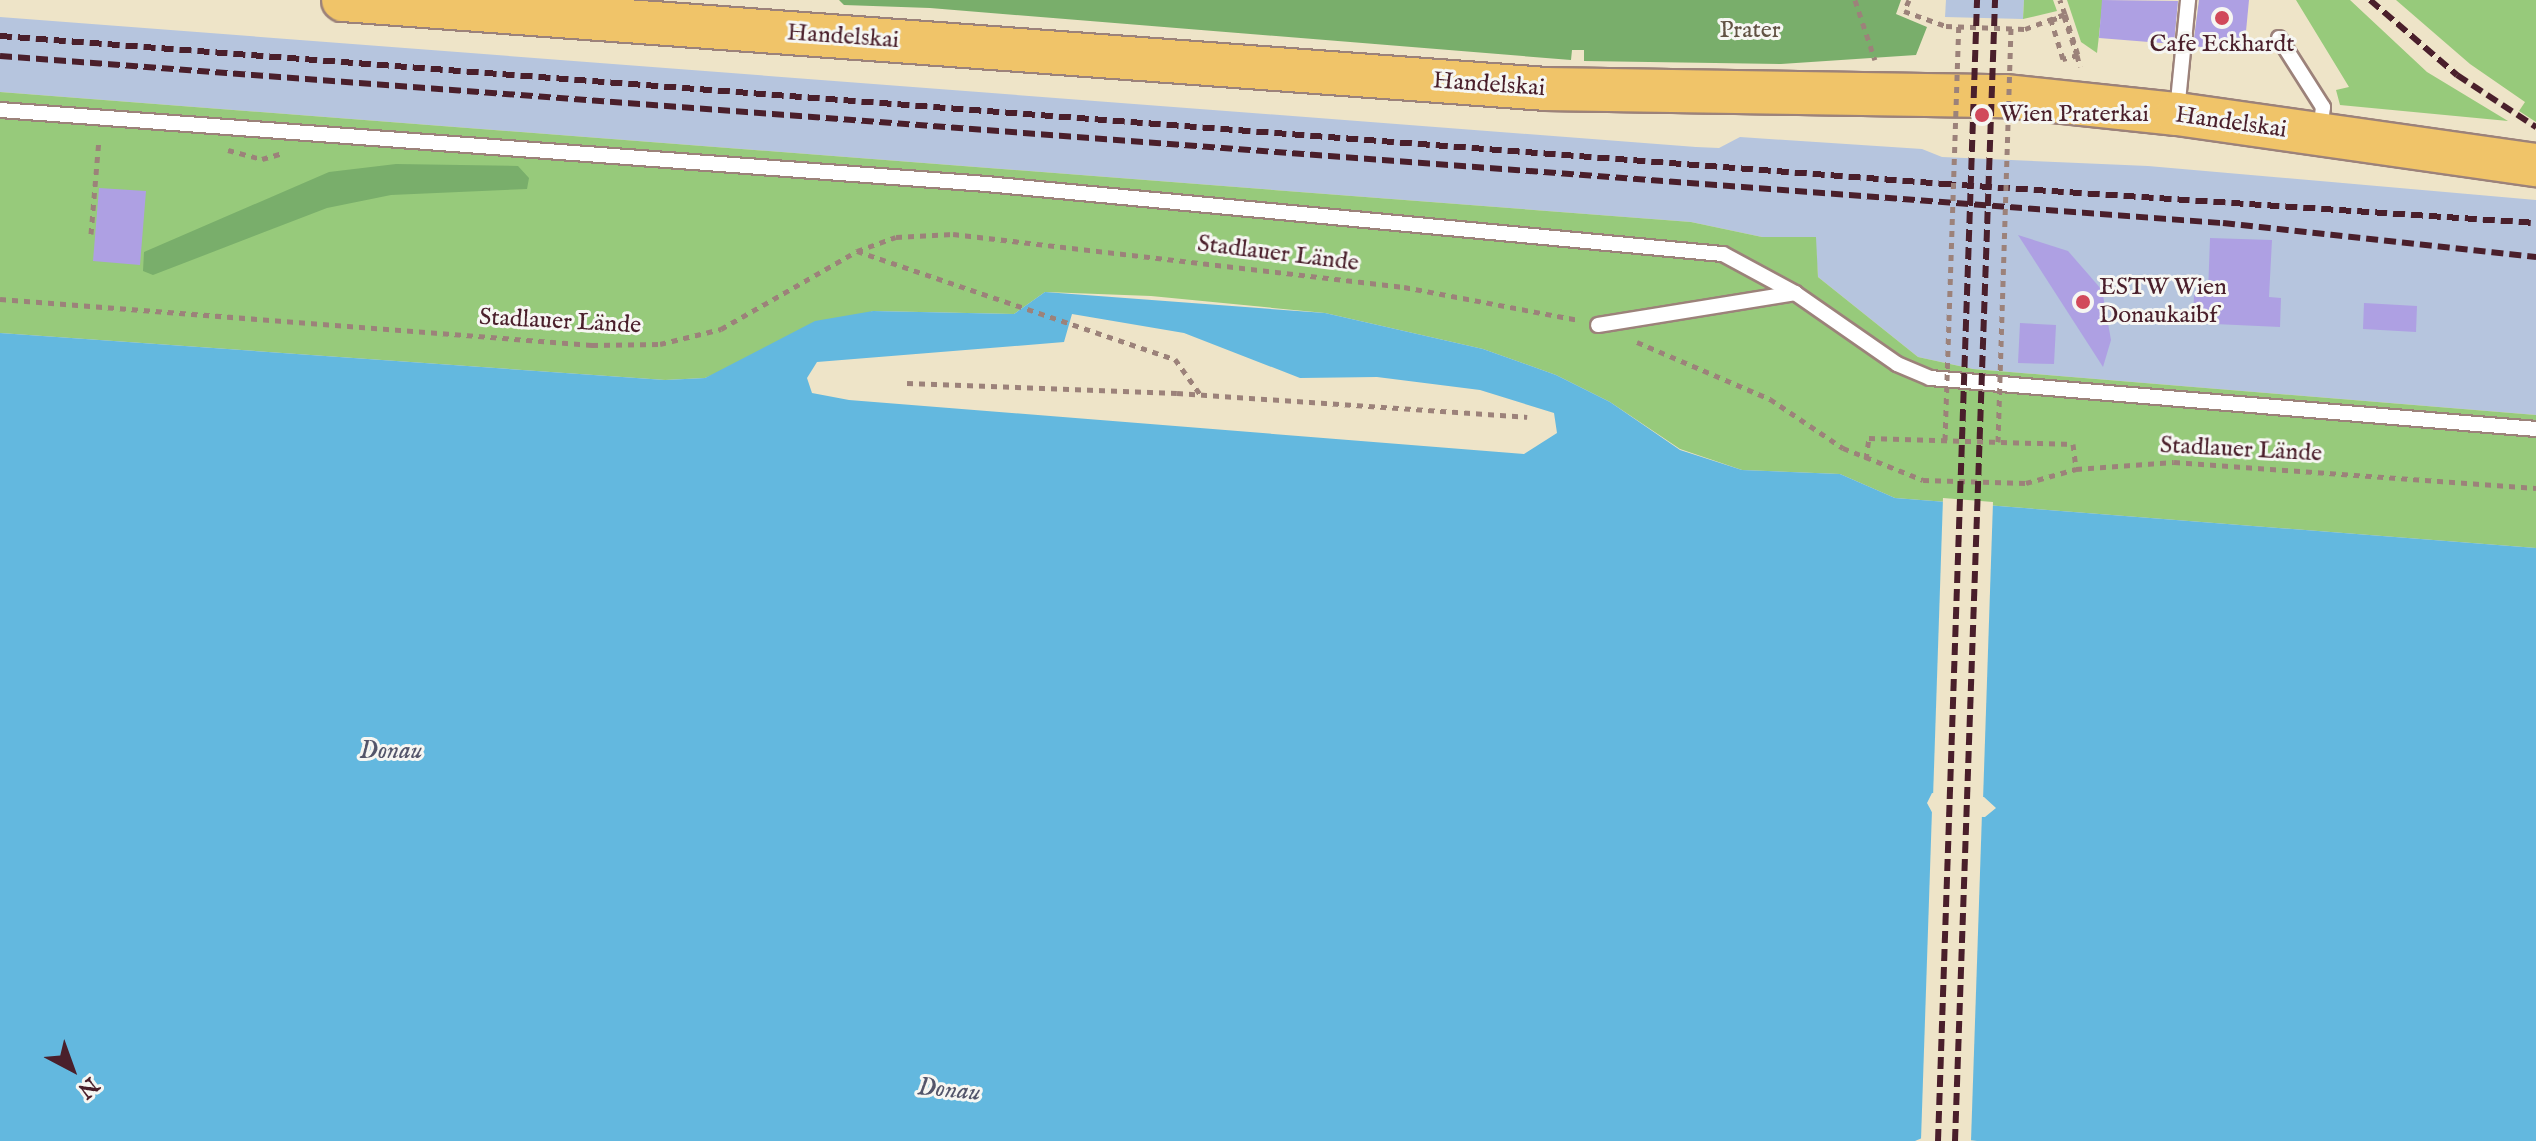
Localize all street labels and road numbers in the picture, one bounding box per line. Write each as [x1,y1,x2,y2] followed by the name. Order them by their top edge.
[786,19,900,55] street label: Handelskai
[1432,67,1546,103] street label: Handelskai
[2173,101,2289,145] street label: Handelskai
[1196,230,1360,278] street label: Stadlauer Lände
[478,303,642,341] street label: Stadlauer Lände
[2159,431,2323,469] street label: Stadlauer Lände

